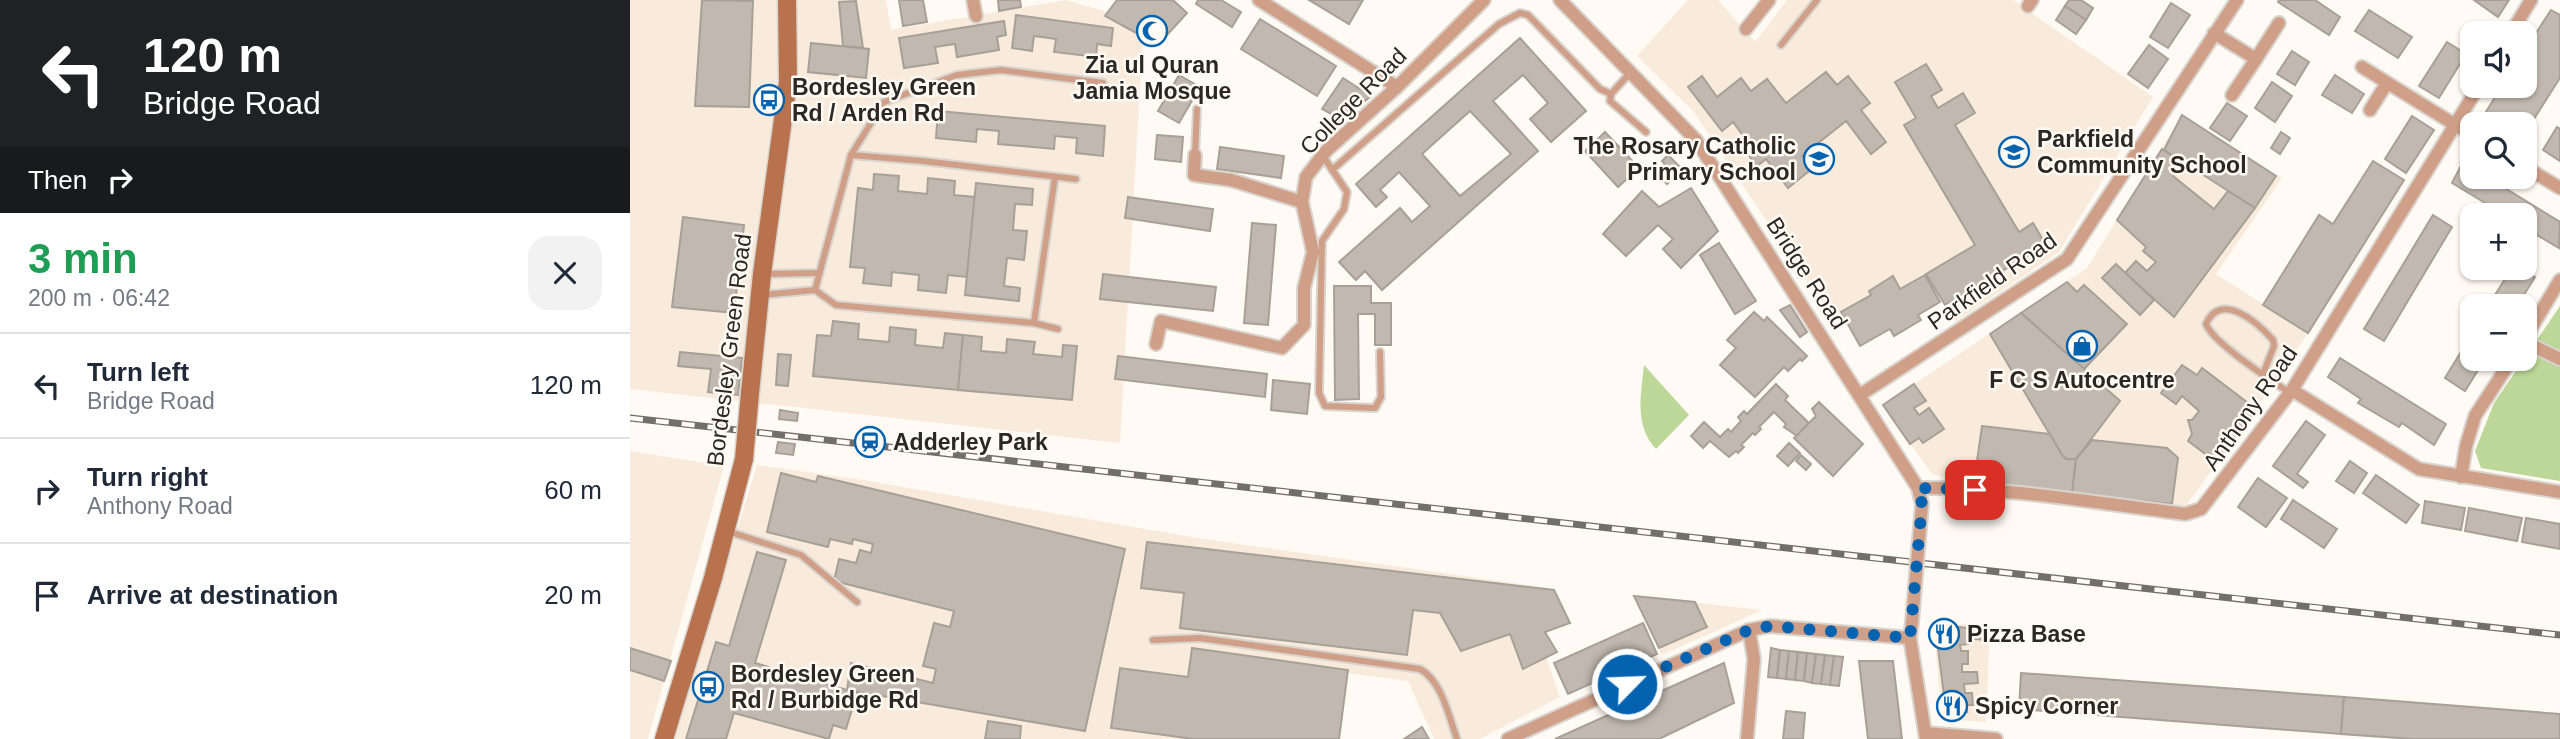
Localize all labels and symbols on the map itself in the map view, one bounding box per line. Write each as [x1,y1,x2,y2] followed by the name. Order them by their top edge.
[1135,14,1169,48] mosque icon: Zia ul Quran Jamia Mosque
[1295,43,1411,159] street label: College Road
[1073,52,1231,104] place label: Zia ul Quran Jamia Mosque
[792,74,976,126] place label: Bordesley Green Rd / Arden Rd
[752,83,786,117] bus stop icon: Bordesley Green Rd / Arden Rd
[2037,126,2247,178] place label: Parkfield Community School
[1574,133,1796,185] place label: The Rosary Catholic Primary School
[1997,135,2031,169] school or university icon: Parkfield Community School
[1802,142,1836,176] school or university icon: The Rosary Catholic Primary School
[1761,212,1853,334] street label: Bridge Road
[1923,227,2061,335] street label: Parkfield Road
[702,232,756,468] street label: Bordesley Green Road
[2065,329,2099,363] shop icon: F C S Autocentre
[2198,341,2302,475] street label: Anthony Road
[1989,367,2175,393] place label: F C S Autocentre
[853,425,887,459] station icon: Adderley Park
[893,429,1048,455] place label: Adderley Park
[1945,460,2005,520] pin
[1927,617,1961,651] restaurant icon: Pizza Base
[1967,621,2086,647] place label: Pizza Base
[1590,647,1664,721] position arrow
[731,661,919,713] place label: Bordesley Green Rd / Burbidge Rd
[691,670,725,704] bus stop icon: Bordesley Green Rd / Burbidge Rd
[1935,689,1969,723] restaurant icon: Spicy Corner
[1975,693,2118,719] place label: Spicy Corner

